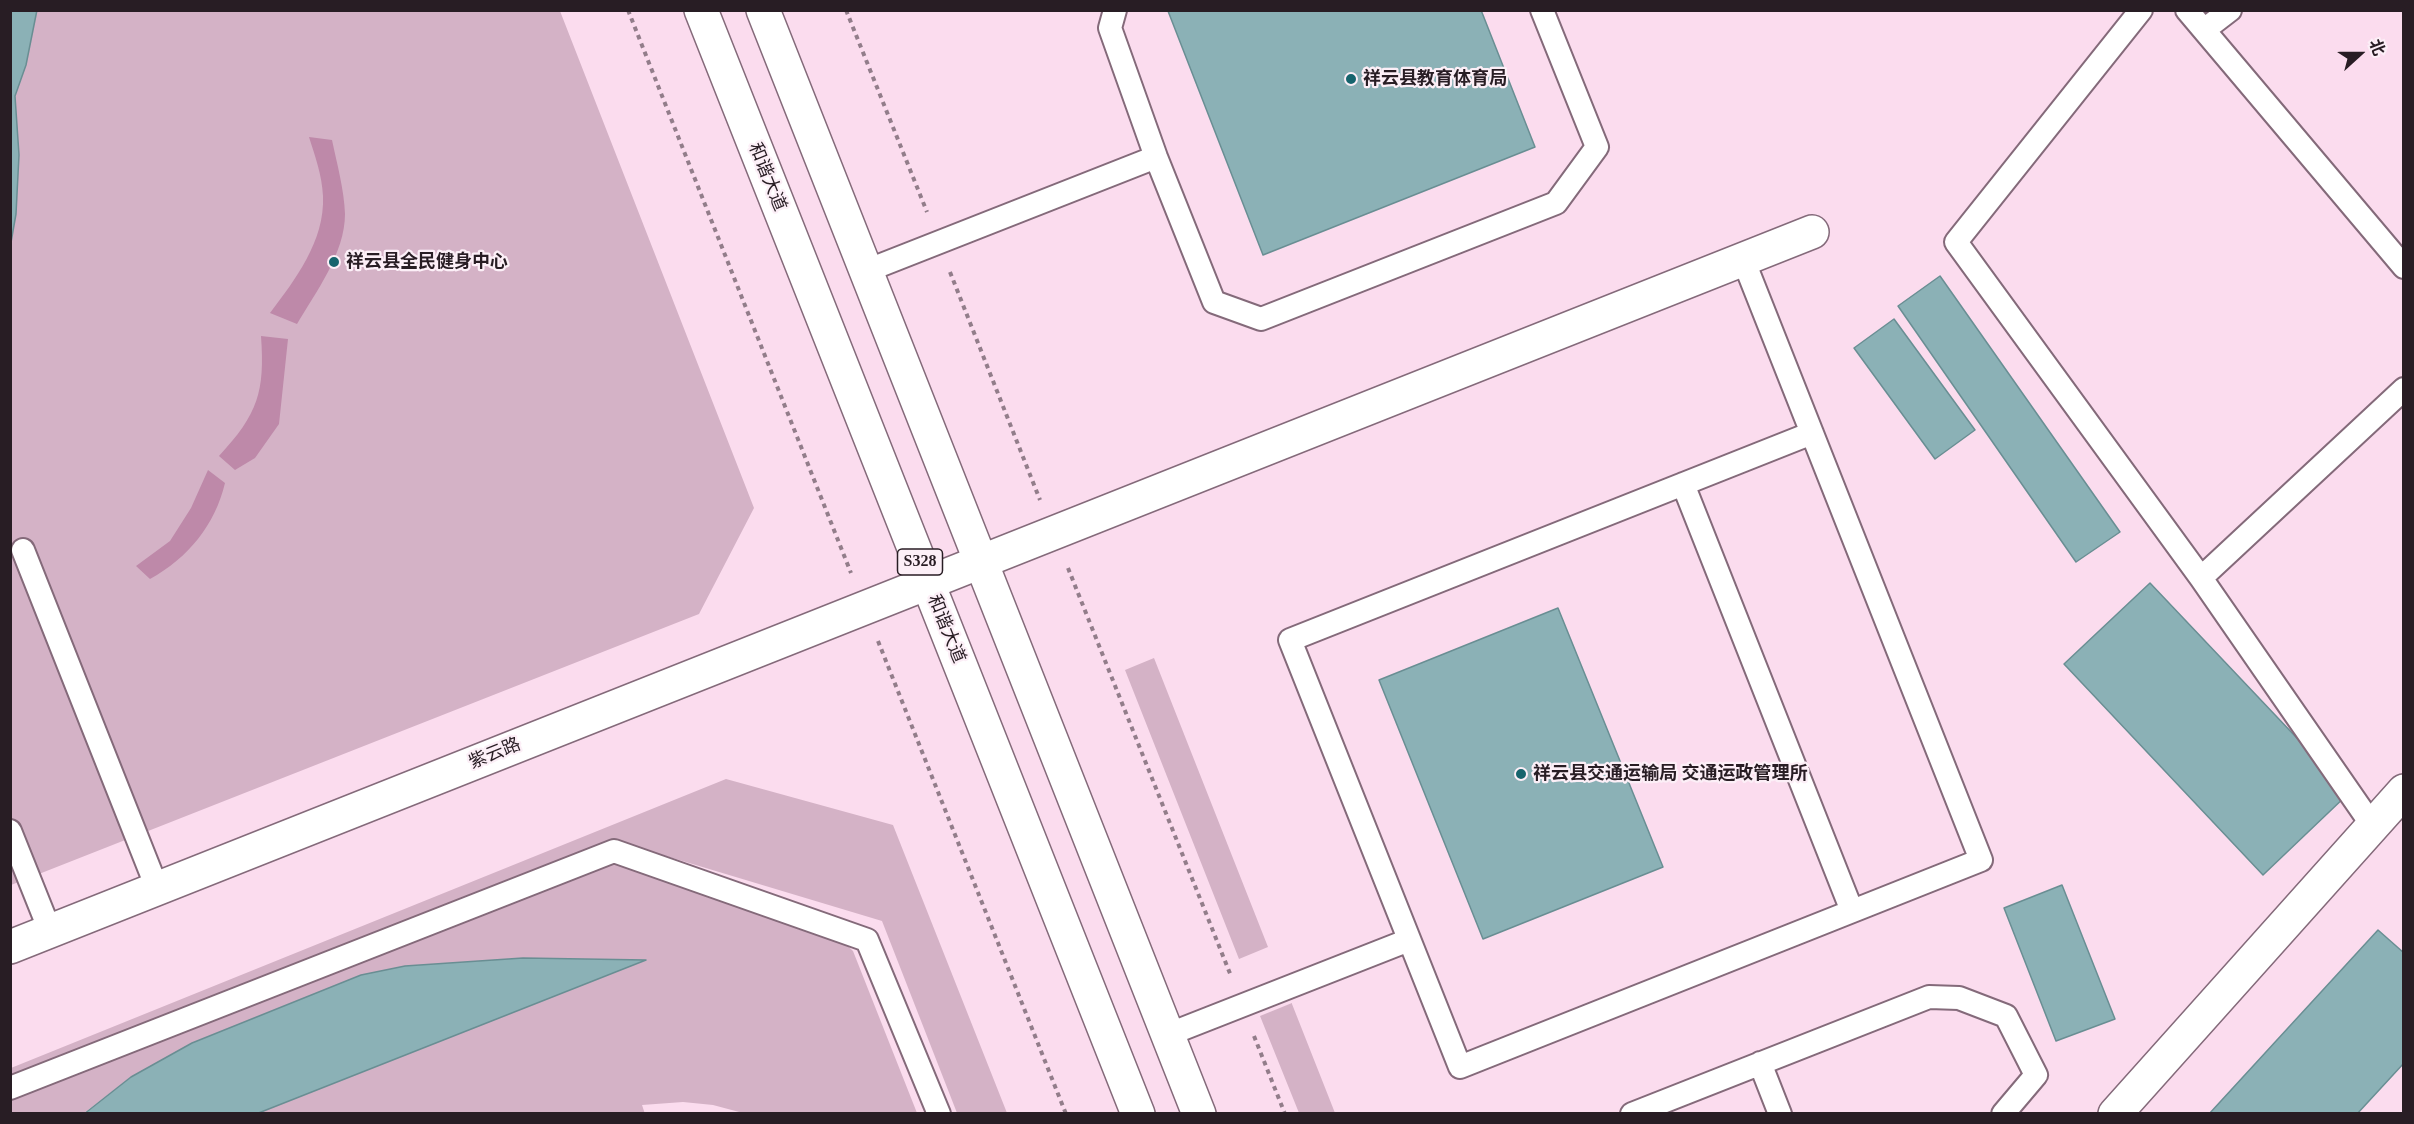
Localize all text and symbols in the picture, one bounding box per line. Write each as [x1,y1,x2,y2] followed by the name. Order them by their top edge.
[2330,24,2390,84] north arrow
[2366,37,2388,58] text: 北
[1363,68,1507,90] place label: 祥云县教育体育局
[1344,72,1358,86] marker: 祥云县教育体育局
[744,140,790,214] street label: 和谐大道
[346,251,508,273] place label: 祥云县全民健身中心
[327,255,341,269] marker: 祥云县全民健身中心
[898,549,942,575] road number: S328
[923,592,969,666] street label: 和谐大道
[466,734,524,774] street label: 紫云路
[1533,763,1807,785] place label: 祥云县交通运输局 交通运政管理所
[1514,767,1528,781] marker: 祥云县交通运输局 交通运政管理所

